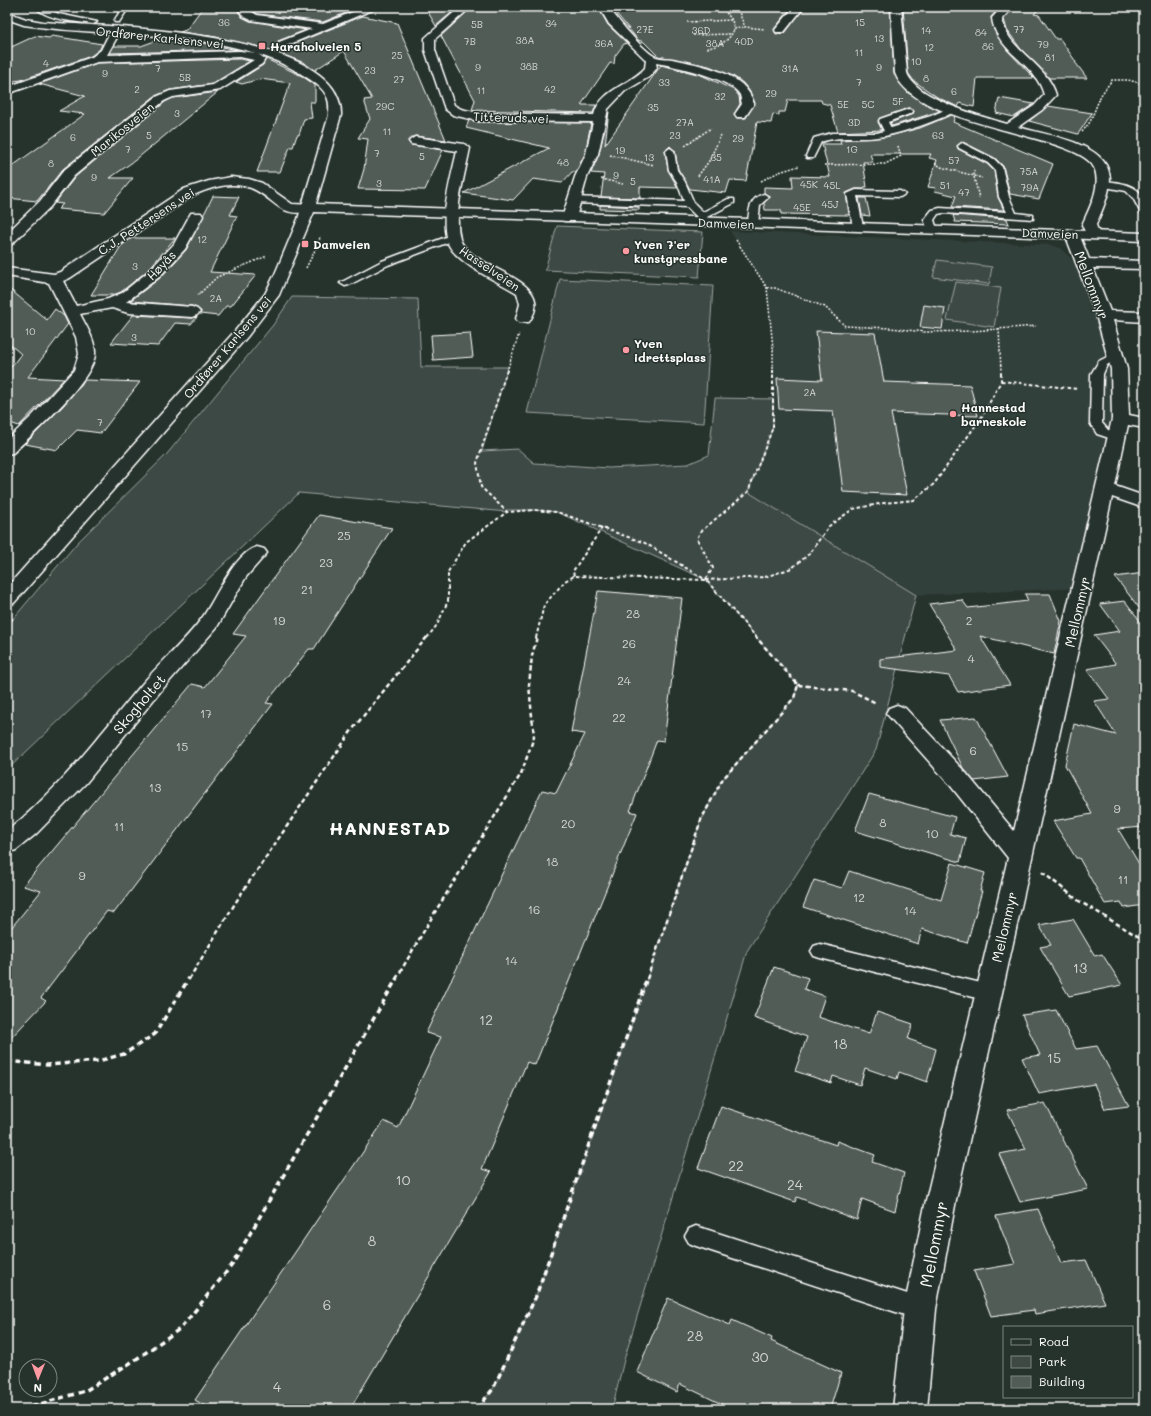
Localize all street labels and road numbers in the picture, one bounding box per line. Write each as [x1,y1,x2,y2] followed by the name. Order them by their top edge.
[95,22,225,52] street label: Ordfører Karlsens vei
[87,98,157,160] street label: Marikosveien
[473,108,549,126] street label: Titteruds vei
[95,184,197,258] street label: C.J. Pettersens vei
[697,214,755,232] street label: Damveien
[1021,224,1079,242] street label: Damveien
[457,242,523,294] street label: Hasselveien
[143,247,179,283] street label: Høyås
[1070,248,1114,322] street label: Mellommyr
[180,293,274,401] street label: Ordfører Karlsens vei
[1060,575,1094,649] street label: Mellommyr
[108,670,170,738] street label: Skogholtet
[987,890,1021,964] street label: Mellommyr
[914,1199,952,1289] street label: Mellommyr

